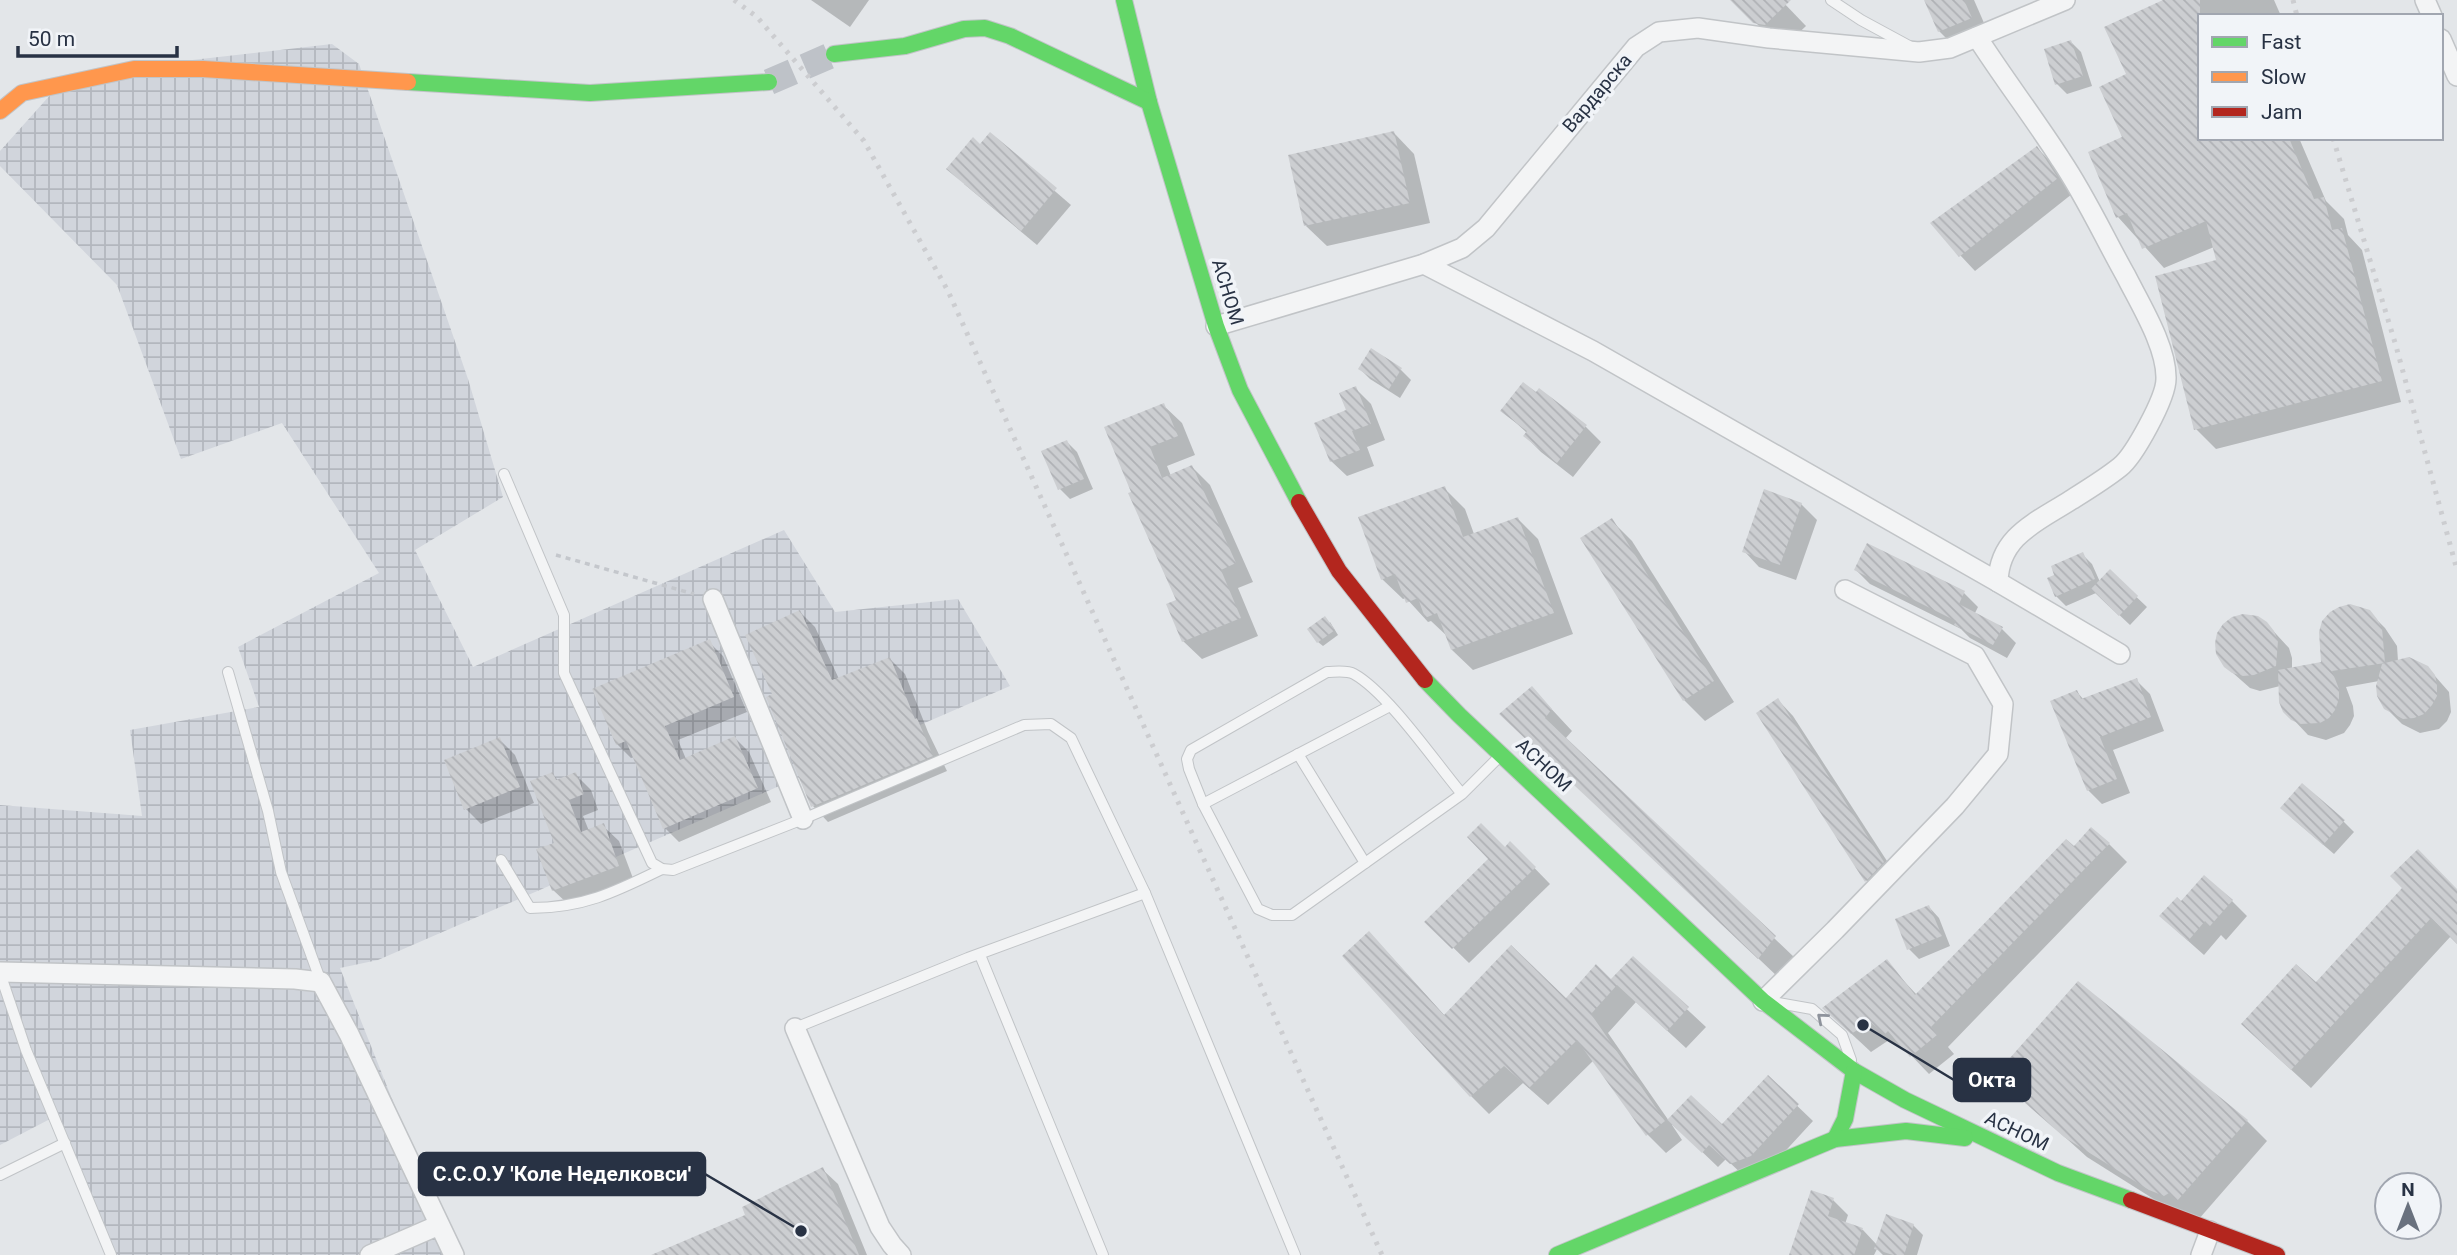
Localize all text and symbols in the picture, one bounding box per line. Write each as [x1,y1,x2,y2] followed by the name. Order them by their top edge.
[18,14,177,58] scale bar
[2198,14,2443,140] legend
[28,27,75,51] text: 50 m
[2261,30,2302,54] text: Fast
[1557,49,1637,137] street label: Вардарска
[2261,65,2307,89] text: Slow
[2261,100,2302,124] text: Jam
[1207,256,1249,328] street label: АСНОМ
[1511,733,1577,797] street label: АСНОМ
[1818,1014,1831,1026] one-way arrow
[1954,1059,2030,1101] callout: Окта
[1968,1068,2016,1092] text: Окта
[1981,1106,2053,1156] street label: АСНОМ
[419,1153,705,1195] callout: С.С.О.У 'Коле Неделковси'
[433,1162,691,1186] text: С.С.О.У 'Коле Неделковси'
[2373,1171,2443,1241] north arrow
[2401,1178,2415,1201] text: N

